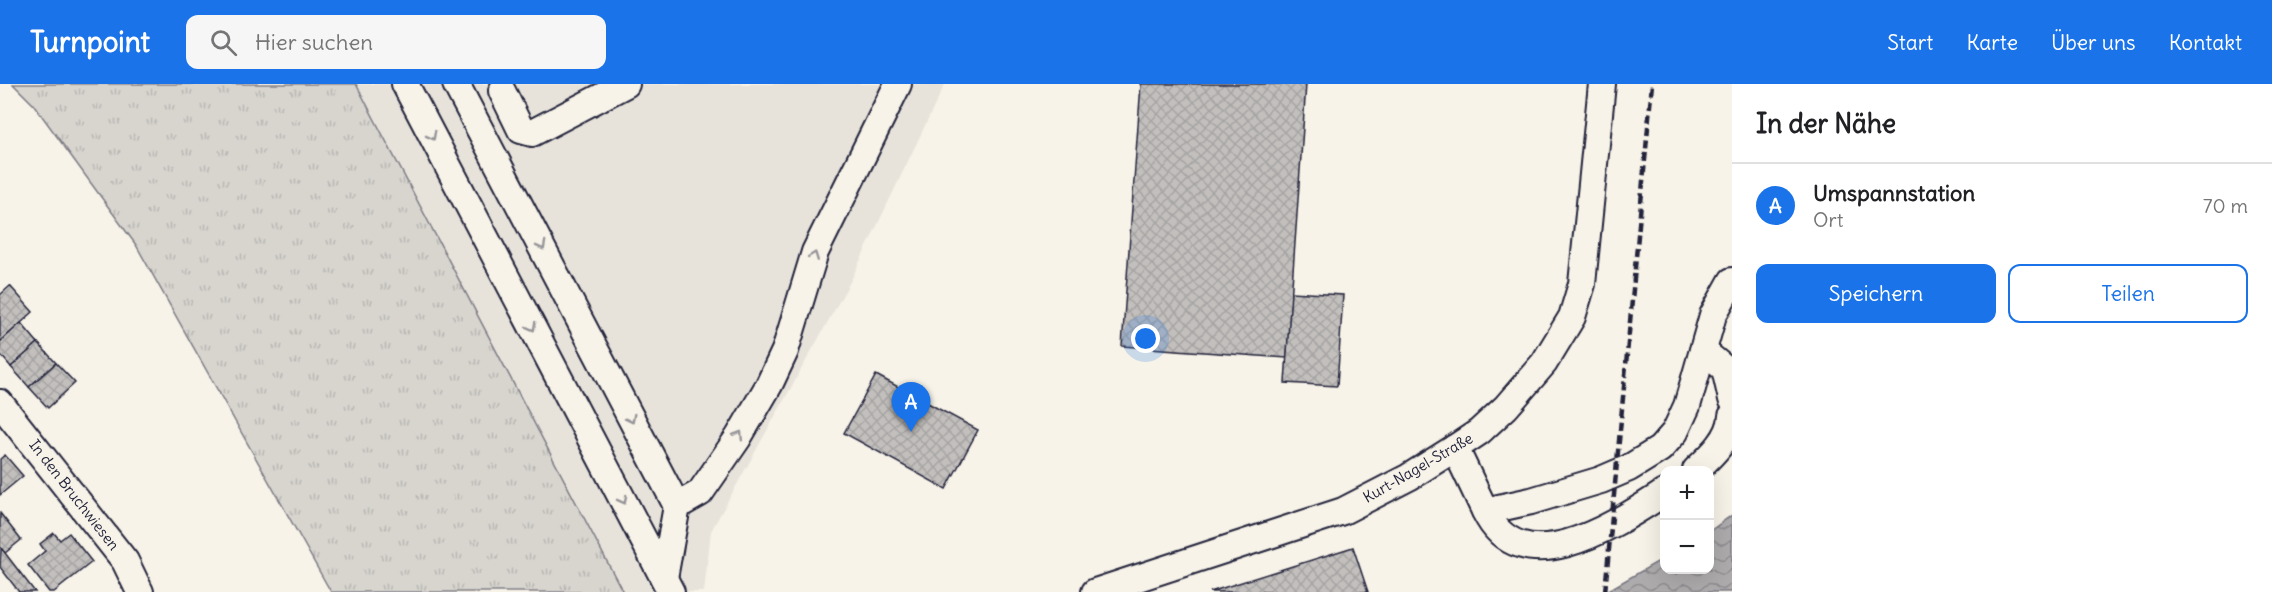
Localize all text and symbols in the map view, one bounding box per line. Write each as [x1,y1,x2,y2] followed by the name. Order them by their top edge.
[186,15,606,69] search box
[30,24,150,60] text: Turnpoint
[207,26,240,59] icon: search
[255,28,373,56] text: Hier suchen
[1887,29,1933,56] text: Start
[1966,29,2018,56] text: Karte
[2051,29,2136,56] text: Über uns
[2169,29,2242,56] text: Kontakt
[1756,107,1896,140] text: In der Nähe
[425,129,436,140] one-way arrow
[1813,179,1975,207] text: Umspannstation
[1769,193,1782,218] text: A
[2203,193,2248,218] text: 70 m
[1813,207,1843,232] text: Ort
[535,240,546,250] one-way arrow
[807,252,820,262] one-way arrow
[1756,264,1996,323] button: Speichern
[2008,264,2248,323] button: Teilen
[525,321,536,332] one-way arrow
[1131,324,1160,353] your location
[892,382,930,432] pin: A
[624,413,636,424] one-way arrow
[1359,428,1476,507] street label: Kurt-Nagel-Straße
[732,431,744,441] one-way arrow
[25,435,124,554] street label: In den Bruchwiesen
[1660,466,1714,574] map controls
[1660,466,1714,520] button: +
[616,493,627,504] one-way arrow
[1660,520,1714,574] button: −

